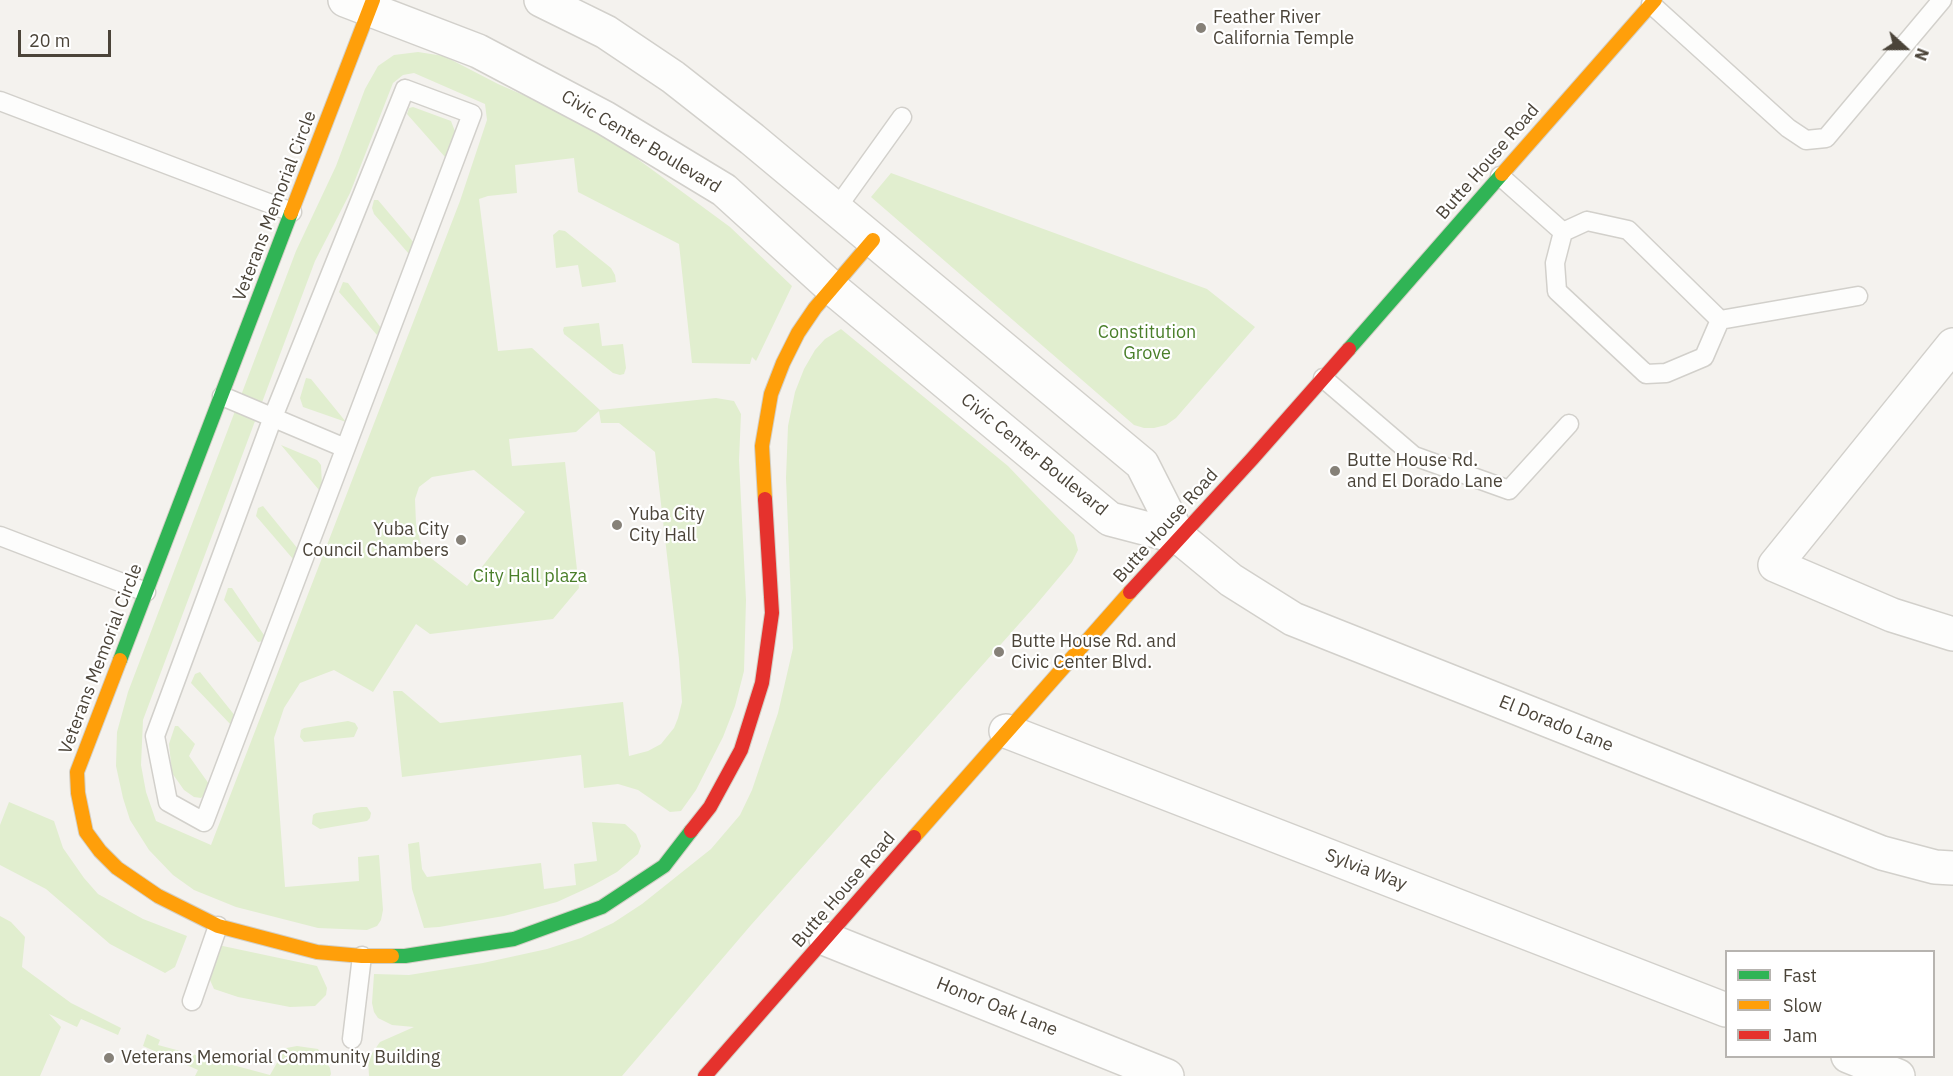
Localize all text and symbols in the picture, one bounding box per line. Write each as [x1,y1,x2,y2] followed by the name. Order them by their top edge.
[1213,7,1354,50] place label: Feather River California Temple
[21,18,114,56] scale bar
[1875,18,1935,78] north arrow
[1194,21,1208,35] marker: Feather River California Temple
[29,29,71,52] text: 20 m
[1910,45,1933,63] text: N
[557,86,725,198] street label: Civic Center Boulevard
[1432,100,1544,224] street label: Butte House Road
[229,108,321,304] street label: Veterans Memorial Circle
[1098,322,1196,364] park label: Constitution Grove
[956,389,1112,521] street label: Civic Center Boulevard
[1347,450,1503,492] place label: Butte House Rd. and El Dorado Lane
[1328,464,1342,478] marker: Butte House Rd. and El Dorado Lane
[1109,465,1223,587] street label: Butte House Road
[629,504,705,546] place label: Yuba City City Hall
[610,518,624,532] marker: Yuba City City Hall
[302,519,449,562] place label: Yuba City Council Chambers
[454,533,468,547] marker: Yuba City Council Chambers
[55,561,147,757] street label: Veterans Memorial Circle
[473,566,587,588] park label: City Hall plaza
[1011,631,1177,674] place label: Butte House Rd. and Civic Center Blvd.
[992,645,1006,659] marker: Butte House Rd. and Civic Center Blvd.
[1496,691,1616,757] street label: El Dorado Lane
[788,828,900,952] street label: Butte House Road
[1322,845,1410,895] street label: Sylvia Way
[1725,950,1935,1058] legend
[1783,964,1817,987] text: Fast
[933,973,1061,1041] street label: Honor Oak Lane
[1783,994,1822,1017] text: Slow
[1783,1024,1818,1047] text: Jam
[121,1047,440,1069] place label: Veterans Memorial Community Building
[102,1051,116,1065] marker: Veterans Memorial Community Building

